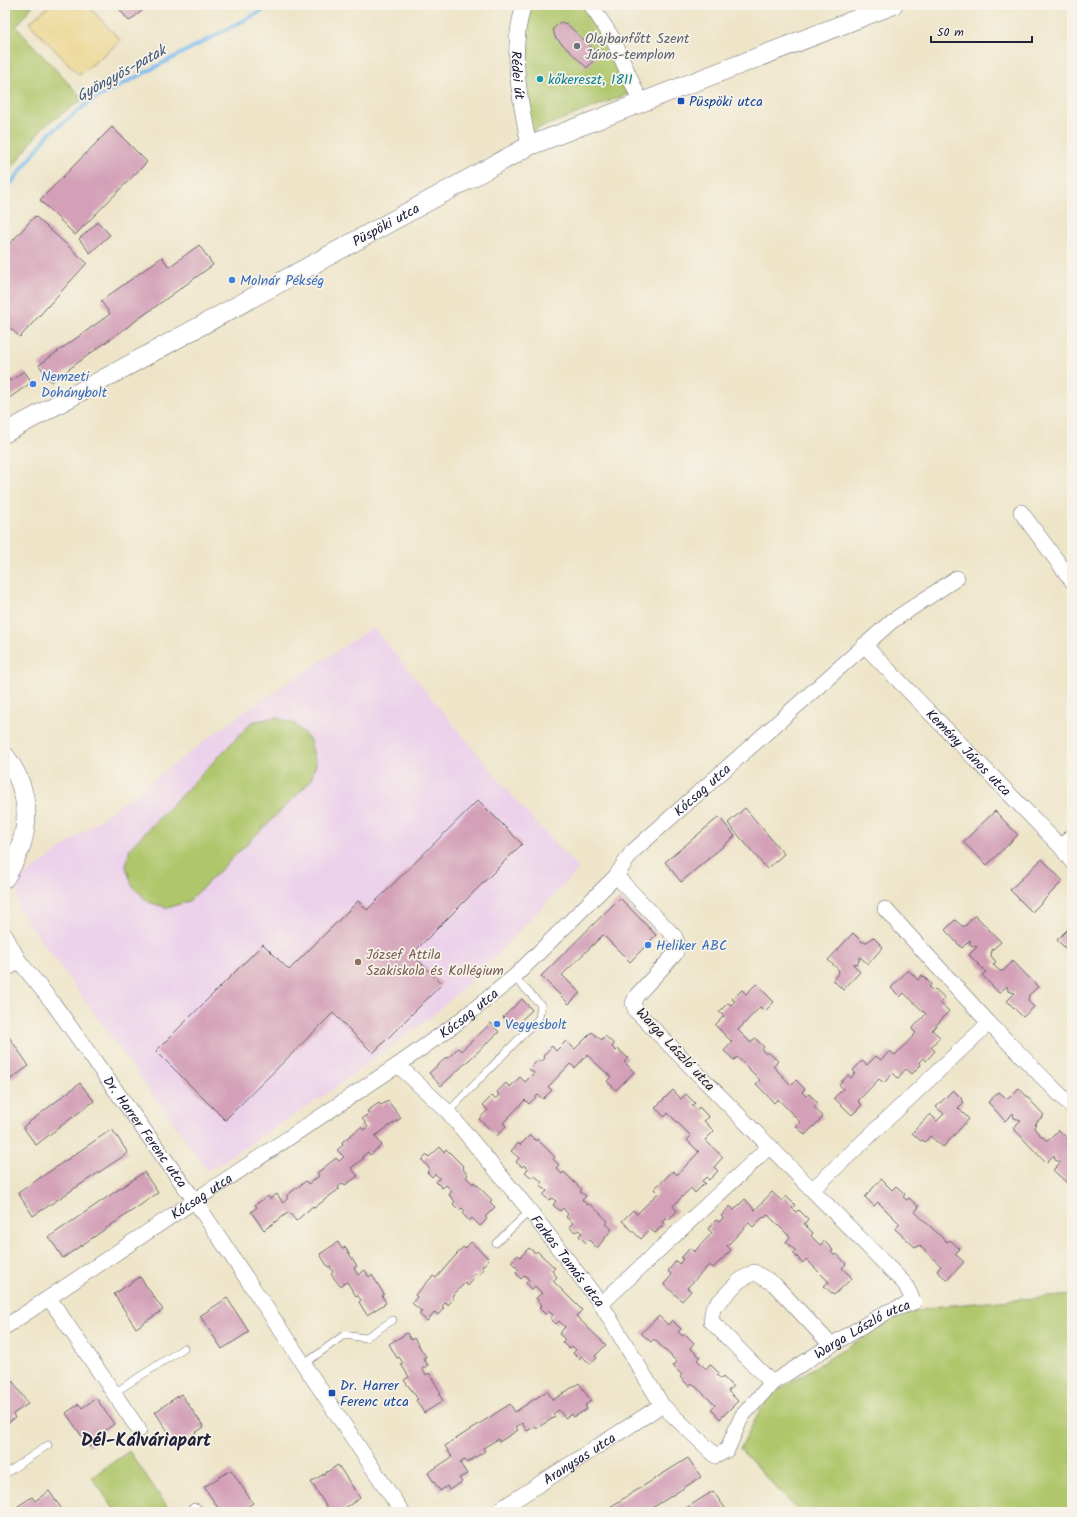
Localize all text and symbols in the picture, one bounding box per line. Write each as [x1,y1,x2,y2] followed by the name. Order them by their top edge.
[931,18,1032,44] scale bar
[937,23,964,42] text: 50 m
[585,28,690,66] place label: Olajbanfőtt Szent János-templom
[72,38,172,108] water label: Gyöngyös-patak
[572,41,582,51] marker: Olajbanfőtt Szent János-templom
[505,51,530,102] street label: Rédei út
[548,69,633,91] place label: kőkereszt, 1811
[535,74,545,84] marker: kőkereszt, 1811
[689,91,763,113] place label: Püspöki utca
[676,96,686,106] marker: Püspöki utca
[348,198,424,253] street label: Püspöki utca
[240,270,324,292] place label: Molnár Pékség
[227,275,237,285] marker: Molnár Pékség
[41,366,108,404] place label: Nemzeti Dohánybolt
[28,379,38,389] marker: Nemzeti Dohánybolt
[920,704,1016,802] street label: Kemény János utca
[669,759,736,822] street label: Kócsag utca
[656,935,727,957] place label: Heliker ABC
[643,940,653,950] marker: Heliker ABC
[366,944,504,982] place label: József Attila Szakiskola és Kollégium
[353,957,363,967] marker: József Attila Szakiskola és Kollégium
[435,983,504,1044] street label: Kócsag utca
[631,1003,720,1097] street label: Warga László utca
[505,1014,567,1036] place label: Vegyesbolt
[492,1019,502,1029] marker: Vegyesbolt
[97,1072,192,1193] street label: Dr. Harrer Ferenc utca
[166,1168,237,1226] street label: Kócsag utca
[525,1210,610,1313] street label: Farkas Tamás utca
[810,1294,914,1365] street label: Warga László utca
[340,1375,409,1413] place label: Dr. Harrer Ferenc utca
[327,1388,337,1398] marker: Dr. Harrer Ferenc utca
[81,1427,212,1456] district label: Dél-Kálváriapart
[539,1428,621,1491] street label: Aranysas utca

